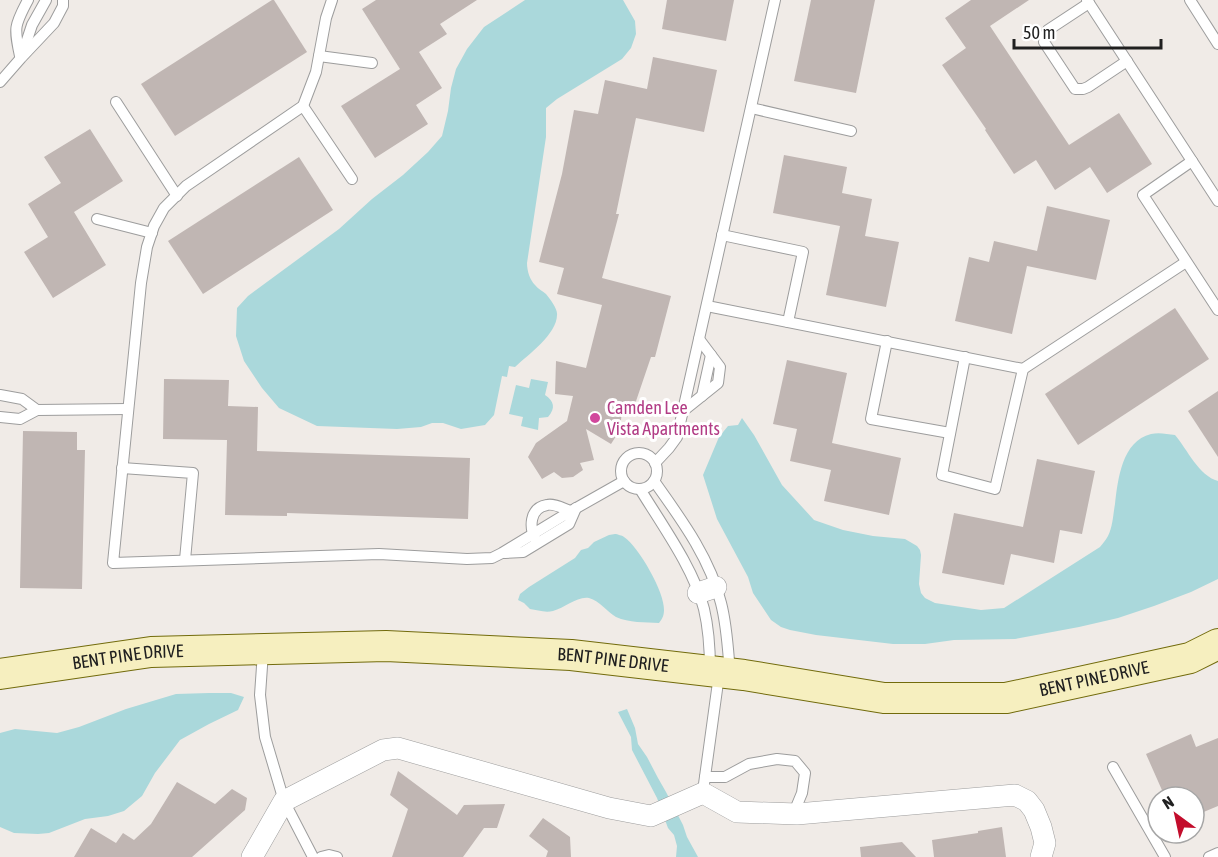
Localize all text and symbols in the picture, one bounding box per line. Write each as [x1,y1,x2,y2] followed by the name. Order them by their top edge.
[1014,12,1161,50] scale bar
[1023,22,1055,43] text: 50 m
[607,397,720,439] place label: Camden Lee Vista Apartments
[588,411,602,425] marker: Camden Lee Vista Apartments
[71,640,184,673] street label: BENT PINE DRIVE
[557,643,670,676] street label: BENT PINE DRIVE
[1037,656,1151,700] street label: BENT PINE DRIVE
[1146,785,1206,845] north arrow
[1159,792,1177,813] text: N

